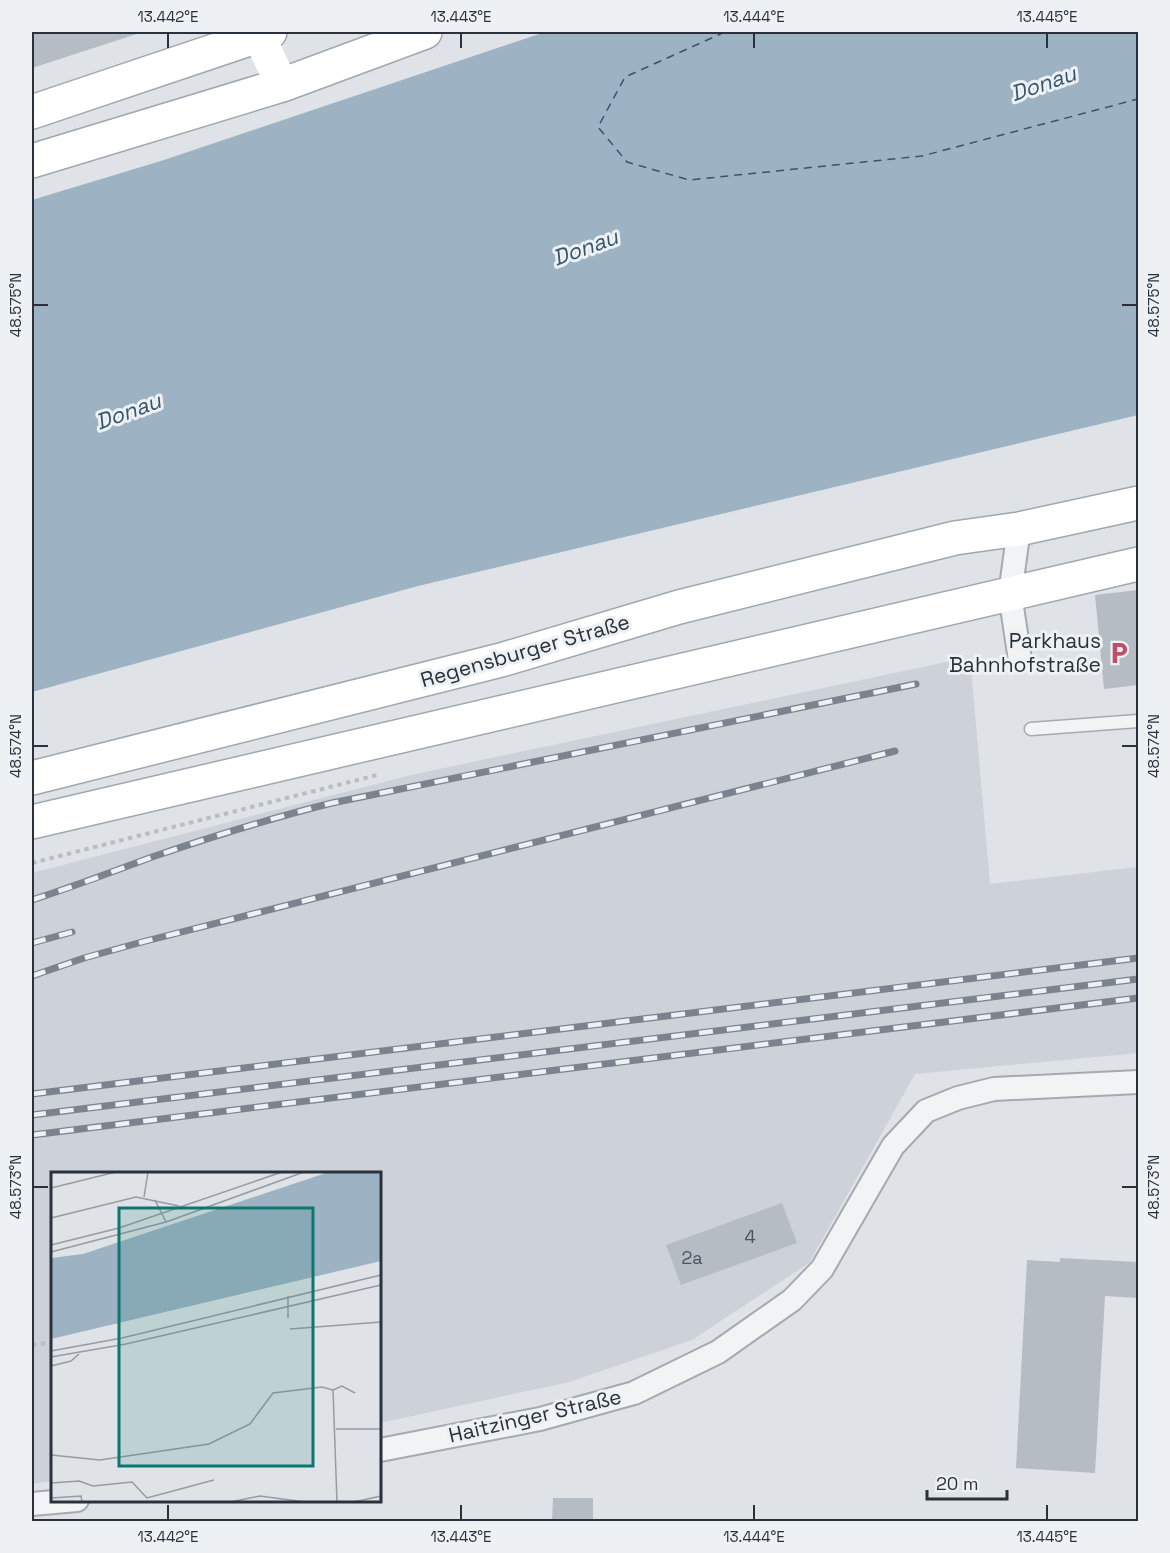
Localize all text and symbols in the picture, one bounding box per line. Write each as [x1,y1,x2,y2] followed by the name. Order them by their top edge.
[137,7,199,26] text: 13.442°E
[430,7,492,26] text: 13.443°E
[723,7,785,26] text: 13.444°E
[1016,7,1078,26] text: 13.445°E
[1007,58,1081,107] water label: Donau
[548,222,623,272] water label: Donau
[6,273,25,337] text: 48.575°N
[1144,273,1163,337] text: 48.575°N
[91,386,166,436] water label: Donau
[417,608,633,693] street label: Regensburger Straße
[949,627,1101,678] place label: Parkhaus Bahnhofstraße
[1106,640,1132,666] parking icon: Parkhaus Bahnhofstraße
[6,714,25,778] text: 48.574°N
[1144,714,1163,778] text: 48.574°N
[6,1155,25,1219] text: 48.573°N
[1144,1155,1163,1219] text: 48.573°N
[51,1172,381,1502] inset map
[744,1225,756,1248] house number: 4
[681,1246,703,1269] house number: 2a
[446,1382,624,1449] street label: Haitzinger Straße
[927,1463,1006,1501] scale bar
[936,1472,979,1495] text: 20 m
[137,1527,199,1546] text: 13.442°E
[430,1527,492,1546] text: 13.443°E
[723,1527,785,1546] text: 13.444°E
[1016,1527,1078,1546] text: 13.445°E

